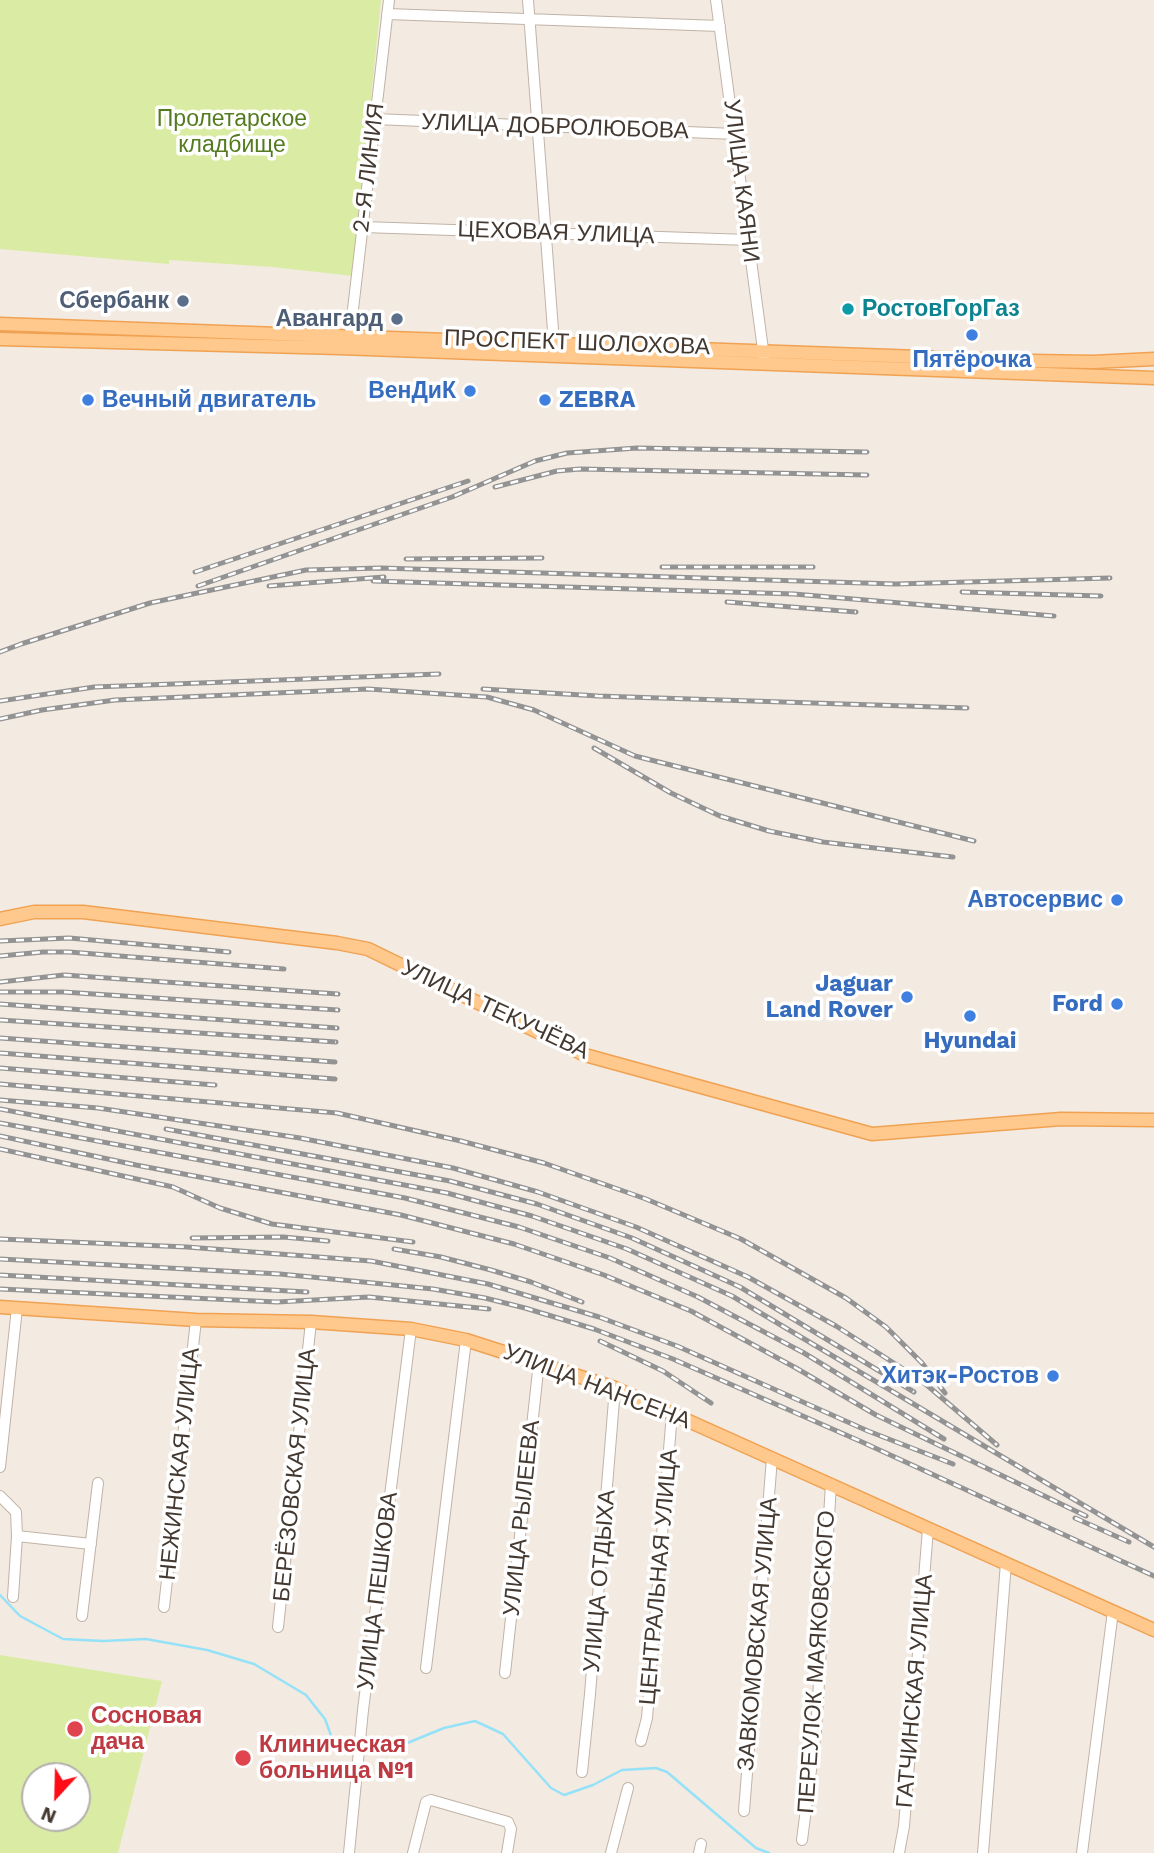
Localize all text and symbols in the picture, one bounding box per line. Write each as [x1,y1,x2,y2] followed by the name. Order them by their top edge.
[717,98,765,264] street label: УЛИЦА КАЯНИ
[347,102,391,234] street label: 2-Я ЛИНИЯ
[157,105,307,159] park label: Пролетарское кладбище
[421,109,689,145] street label: УЛИЦА ДОБРОЛЮБОВА
[457,216,655,250] street label: ЦЕХОВАЯ УЛИЦА
[59,287,169,315] place label: Сбербанк
[175,293,191,309] marker: Сбербанк
[862,295,1020,323] place label: РостовГорГаз
[840,301,856,317] marker: РостовГорГаз
[275,305,383,333] place label: Авангард
[389,311,405,327] marker: Авангард
[444,325,710,361] street label: ПРОСПЕКТ ШОЛОХОВА
[964,327,980,343] marker: Пятёрочка
[912,346,1032,374] place label: Пятёрочка
[368,377,456,405] place label: ВенДиК
[462,383,478,399] marker: ВенДиК
[102,386,316,414] place label: Вечный двигатель
[559,386,635,414] place label: ZEBRA
[80,392,96,408] marker: Вечный двигатель
[537,392,553,408] marker: ZEBRA
[967,886,1103,914] place label: Автосервис
[1109,892,1125,908] marker: Автосервис
[397,954,593,1066] street label: УЛИЦА ТЕКУЧЁВА
[765,970,893,1024] place label: Jaguar Land Rover
[899,989,915,1005] marker: Jaguar Land Rover
[1052,990,1103,1018] place label: Ford
[1109,996,1125,1012] marker: Ford
[962,1008,978,1024] marker: Hyundai
[924,1027,1016,1055] place label: Hyundai
[500,1339,694,1435] street label: УЛИЦА НАНСЕНА
[154,1346,206,1582] street label: НЕЖИНСКАЯ УЛИЦА
[268,1347,322,1603] street label: БЕРЁЗОВСКАЯ УЛИЦА
[881,1362,1039,1390] place label: Хитэк-Ростов
[1045,1368,1061,1384] marker: Хитэк-Ростов
[498,1419,546,1617] street label: УЛИЦА РЫЛЕЕВА
[634,1448,684,1706] street label: ЦЕНТРАЛЬНАЯ УЛИЦА
[578,1488,622,1674] street label: УЛИЦА ОТДЫХА
[352,1490,404,1692] street label: УЛИЦА ПЕШКОВА
[732,1496,784,1772] street label: ЗАВКОМОВСКАЯ УЛИЦА
[793,1509,841,1815] street label: ПЕРЕУЛОК МАЯКОВСКОГО
[891,1573,939,1809] street label: ГАТЧИНСКАЯ УЛИЦА
[91,1702,202,1756] place label: Сосновая дача
[65,1719,85,1739] marker: Сосновая дача
[259,1731,414,1785] place label: Клиническая больница №1
[233,1748,253,1768] marker: Клиническая больница №1
[21,1762,91,1832] north arrow
[38,1802,60,1828] text: N

